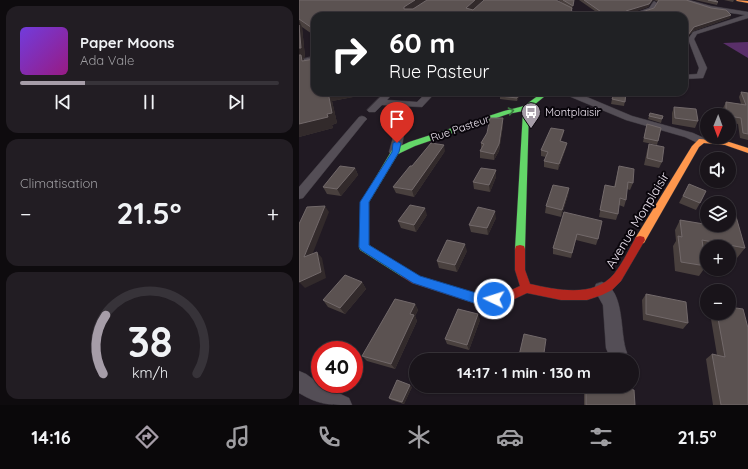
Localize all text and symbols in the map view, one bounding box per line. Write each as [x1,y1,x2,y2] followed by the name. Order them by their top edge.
[389,25,455,60] text: 60 m
[323,28,375,80] icon: right
[80,33,175,52] text: Paper Moons
[80,52,134,68] text: Ada Vale
[389,60,490,83] text: Rue Pasteur
[52,91,74,113] icon: previous
[138,91,160,113] icon: pause
[225,91,247,113] icon: next
[520,101,542,129] bus stop icon: Montplaisir
[380,102,414,143] pin
[545,105,602,119] place label: Montplaisir
[386,108,408,130] icon: arrive
[508,108,514,116] one-way arrow
[700,108,736,144] north arrow
[700,108,736,320] map controls
[429,111,492,145] street label: Rue Pasteur
[700,152,736,188] button: sound
[602,169,672,271] street label: Avenue Monplaisir
[20,175,98,191] text: Climatisation
[116,194,182,232] text: 21.5°
[700,196,736,232] button: layers
[20,200,31,228] text: −
[267,200,279,228] text: +
[700,240,736,276] button: +
[473,278,515,320] position arrow
[700,284,736,320] button: −
[127,314,172,366] text: 38
[311,341,363,393] speed limit sign: 40
[131,363,168,381] text: km/h
[457,363,591,382] text: 14:17 · 1 min · 130 m
[133,423,161,451] icon: directions
[224,423,252,451] icon: music
[315,423,343,451] icon: phone
[405,423,433,451] icon: climate
[496,423,524,451] icon: car
[587,423,615,451] icon: filters
[31,426,71,449] text: 14:16
[677,426,717,449] text: 21.5°

